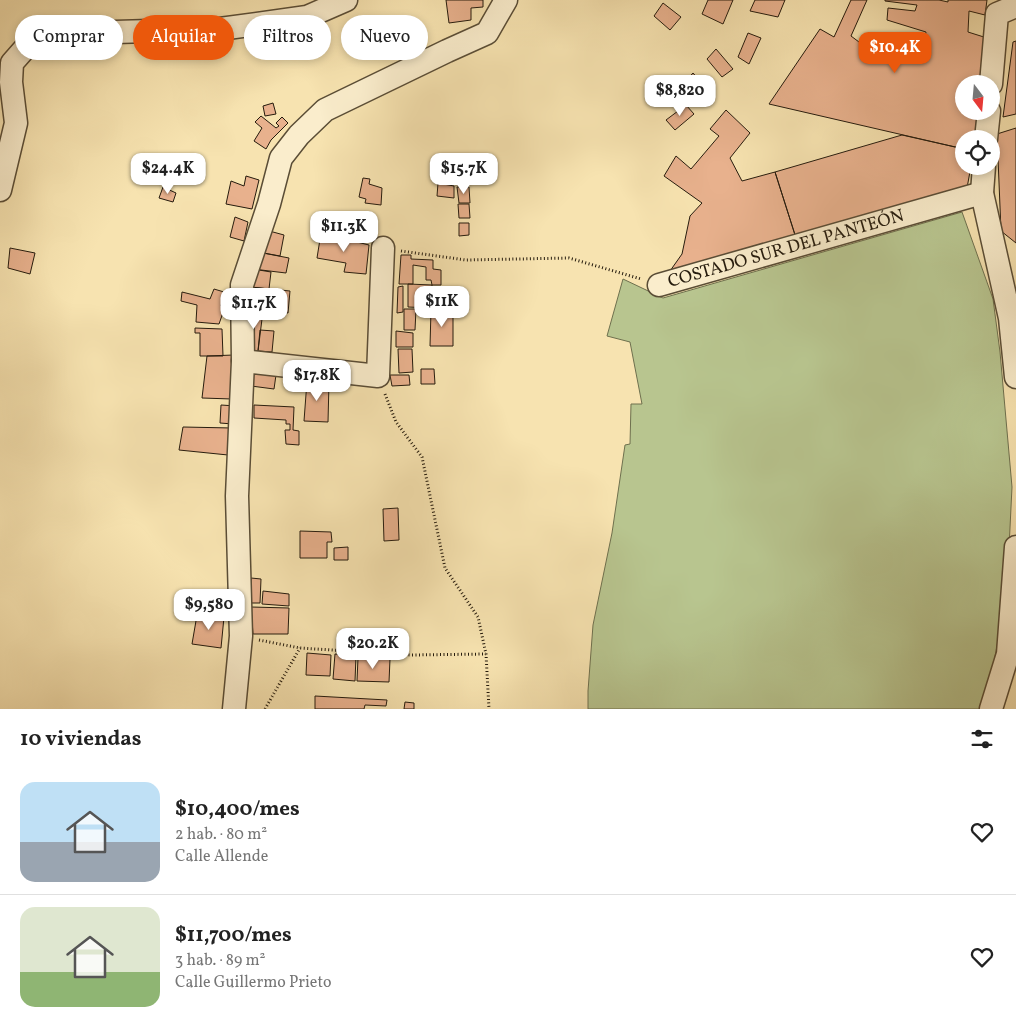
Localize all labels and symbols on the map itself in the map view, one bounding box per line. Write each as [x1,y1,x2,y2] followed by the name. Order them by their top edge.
[854,32,936,74] pin: $10.4K
[639,74,721,117] pin: $8,820
[955,75,1000,120] north arrow
[127,152,209,195] pin: $24.4K
[423,152,505,195] pin: $15.7K
[665,203,907,294] street label: COSTADO SUR DEL PANTEÓN
[303,210,385,253] pin: $11.3K
[412,286,472,328] pin: $11K
[213,288,295,330] pin: $11.7K
[276,360,358,402] pin: $17.8K
[168,588,250,631] pin: $9,580
[332,628,414,670] pin: $20.2K

